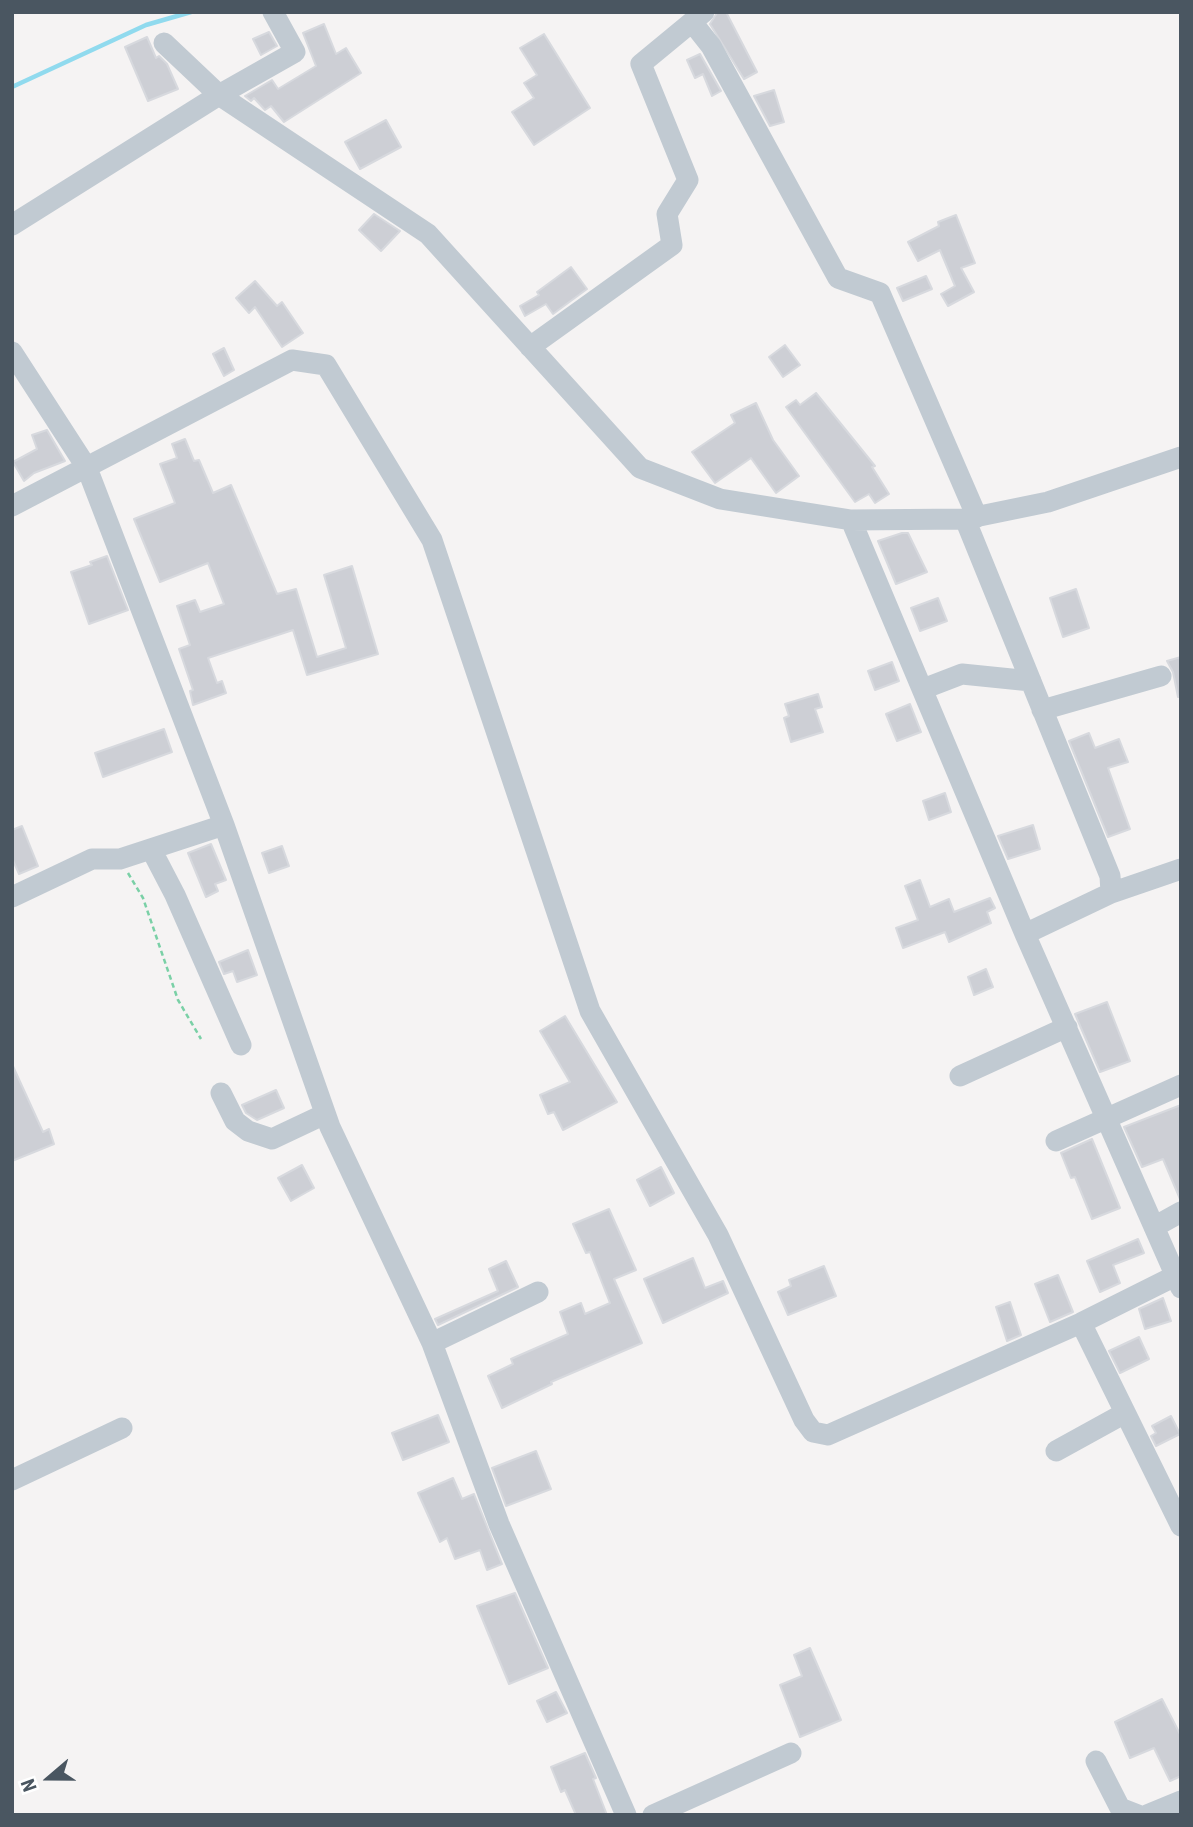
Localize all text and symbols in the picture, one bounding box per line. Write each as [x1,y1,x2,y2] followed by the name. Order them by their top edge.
[14,1743,84,1813] north arrow
[16,1776,42,1795] text: N

